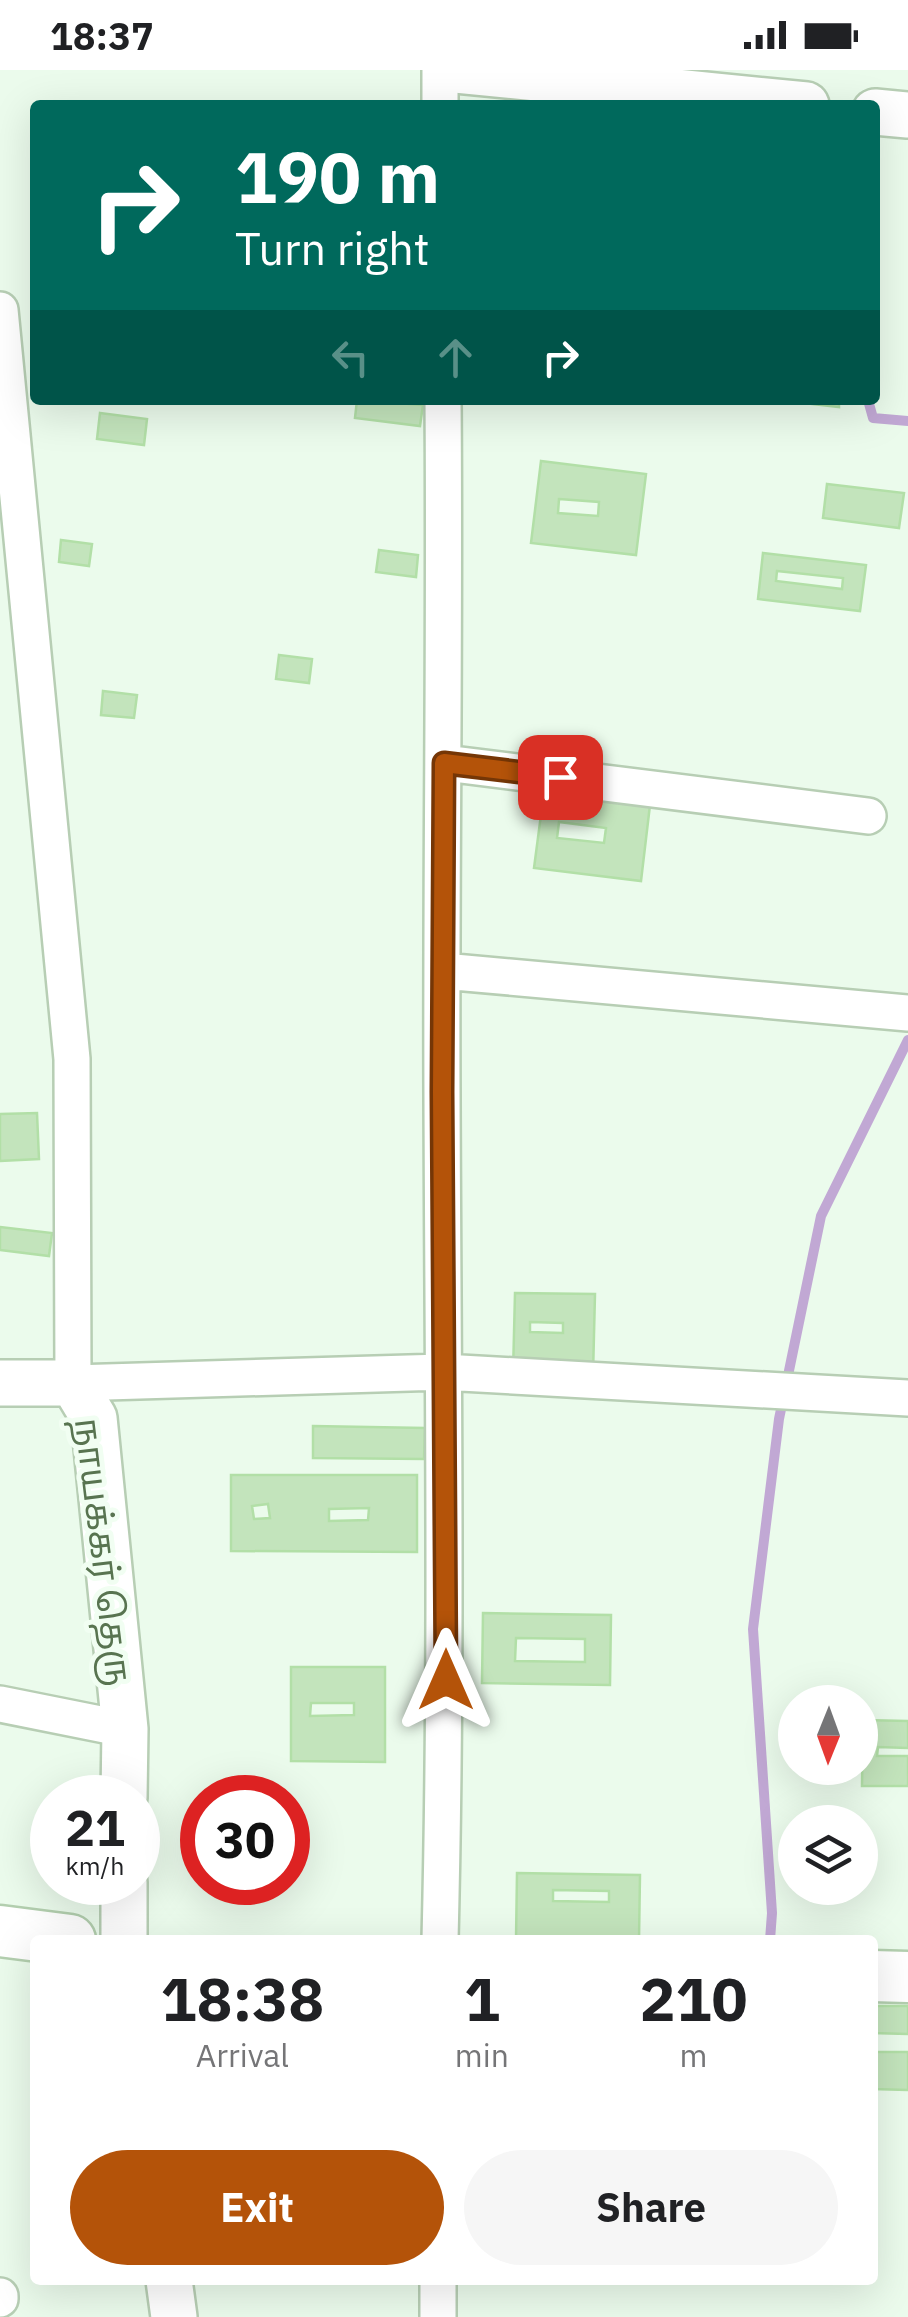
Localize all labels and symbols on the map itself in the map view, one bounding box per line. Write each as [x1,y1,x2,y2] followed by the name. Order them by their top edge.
[518,735,603,820] pin
[64,1415,143,1688] street label: நாயக்கர் தெரு
[394,1628,498,1732] position arrow
[778,1685,878,1785] north arrow
[180,1775,310,1905] speed limit sign: 30

